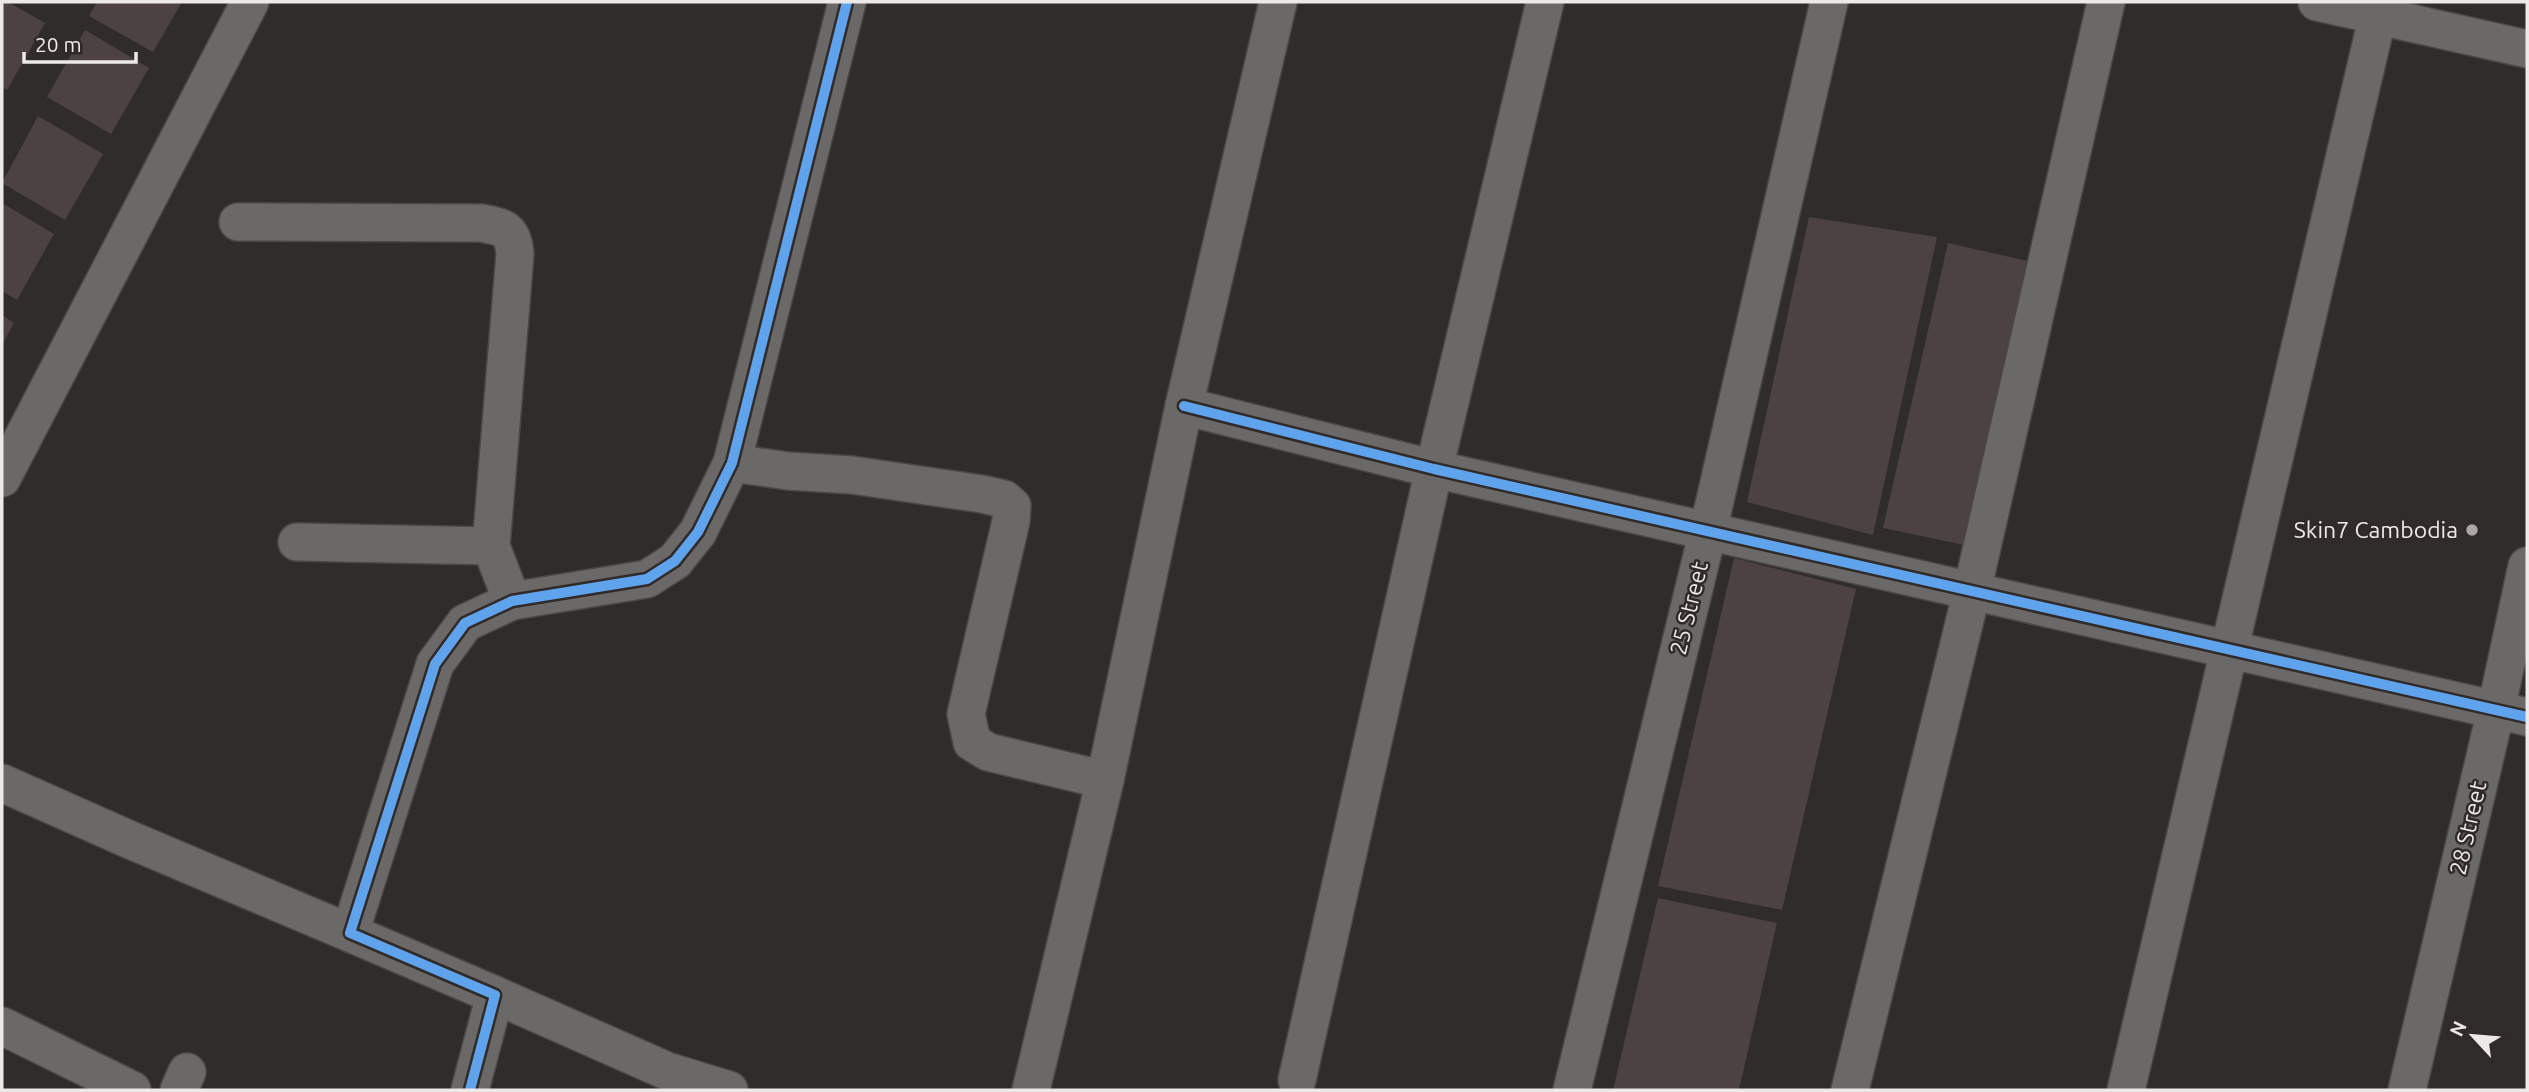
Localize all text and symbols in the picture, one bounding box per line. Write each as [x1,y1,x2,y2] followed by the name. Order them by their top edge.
[24,21,136,65] scale bar
[35,32,82,56] text: 20 m
[2294,517,2458,542] place label: Skin7 Cambodia
[2464,522,2480,538] marker: Skin7 Cambodia
[1665,559,1712,657] street label: 25 Street
[2445,779,2490,877] street label: 28 Street
[2438,1001,2508,1071] north arrow
[2445,1017,2471,1040] text: N

